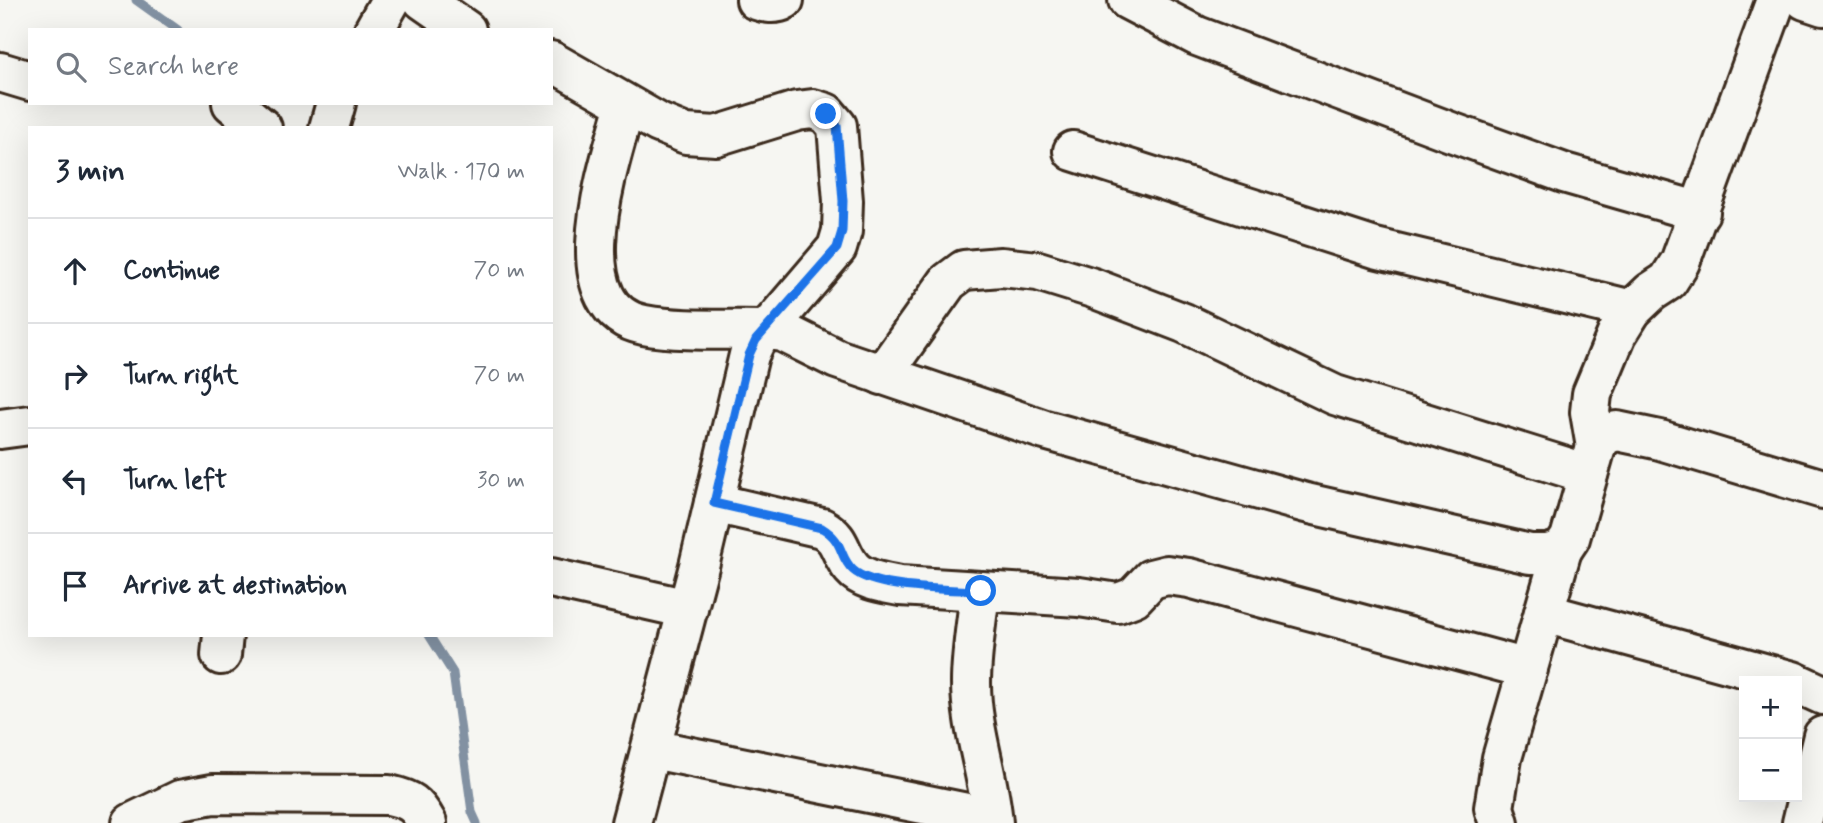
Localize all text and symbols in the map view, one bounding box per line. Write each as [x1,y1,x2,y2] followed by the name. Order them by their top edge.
[28,28,553,105] search box
[52,48,90,86] icon: search
[108,50,239,84] text: Search here
[810,98,841,129] route end
[56,152,125,191] text: 3 min
[397,157,525,187] text: Walk · 170 m
[56,252,94,290] icon: ahead
[123,254,220,288] text: Continue
[473,256,525,286] text: 70 m
[56,357,94,395] icon: right
[123,359,239,393] text: Turn right
[473,361,525,391] text: 70 m
[56,462,94,500] icon: left
[123,464,227,498] text: Turn left
[477,466,525,496] text: 30 m
[56,567,94,605] icon: arrive
[123,569,347,603] text: Arrive at destination
[965,575,996,606] route start
[1739,676,1802,802] map controls
[1739,676,1802,739] button: +
[1739,739,1802,802] button: −

